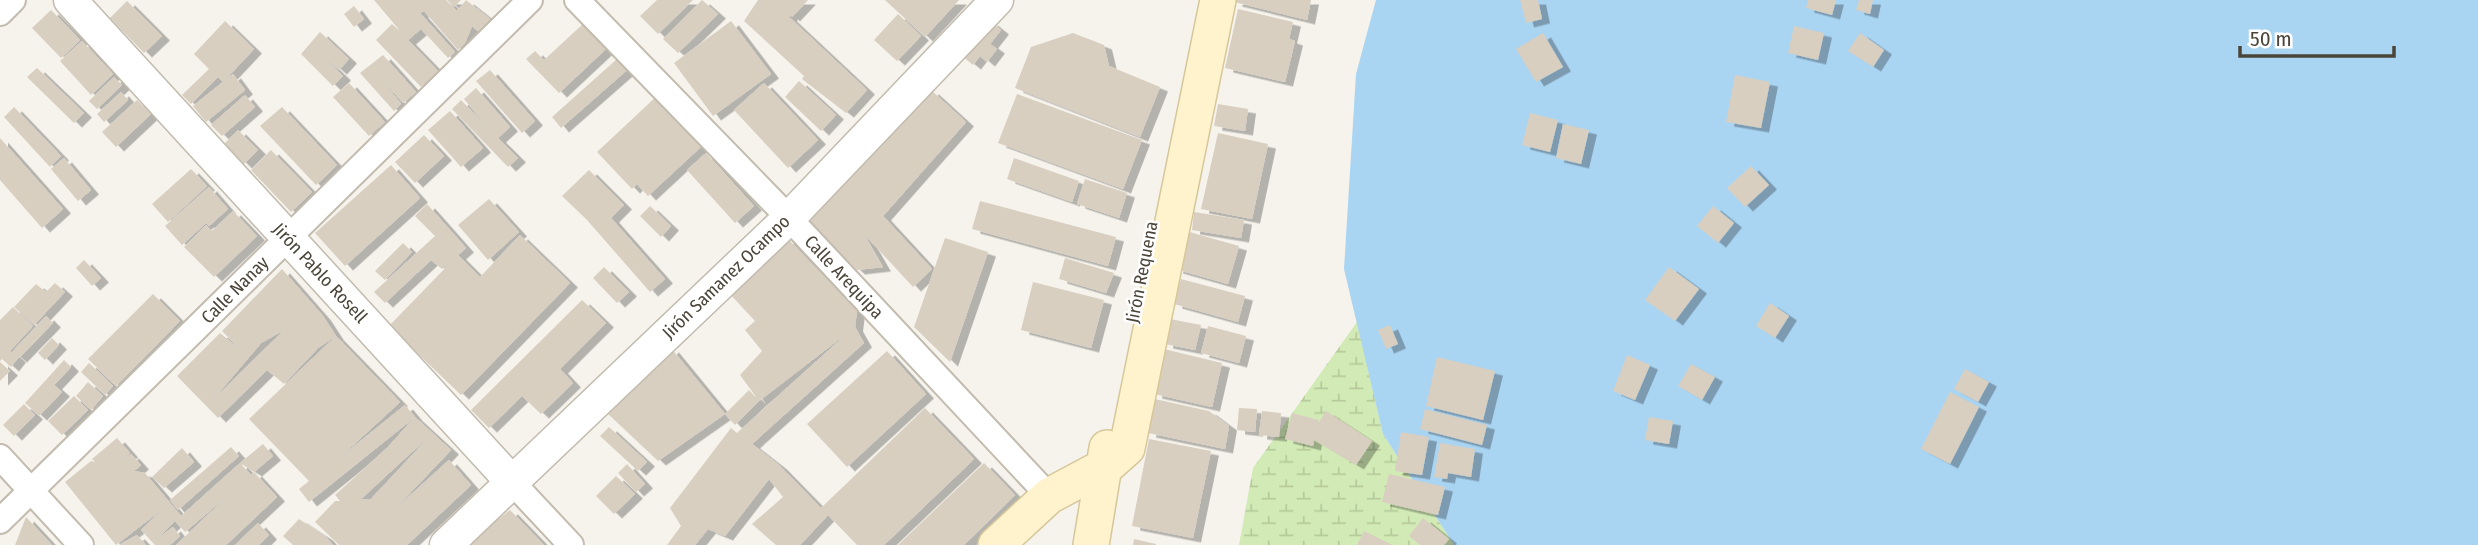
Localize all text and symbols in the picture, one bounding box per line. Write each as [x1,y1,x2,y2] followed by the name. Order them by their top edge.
[2240,14,2394,58] scale bar
[2250,26,2292,52] text: 50 m
[658,210,794,344] street label: Jirón Samanez Ocampo
[268,218,372,328] street label: Jirón Pablo Rosell
[1121,219,1163,325] street label: Jirón Requena
[800,231,888,323] street label: Calle Arequipa
[197,252,273,328] street label: Calle Nanay

